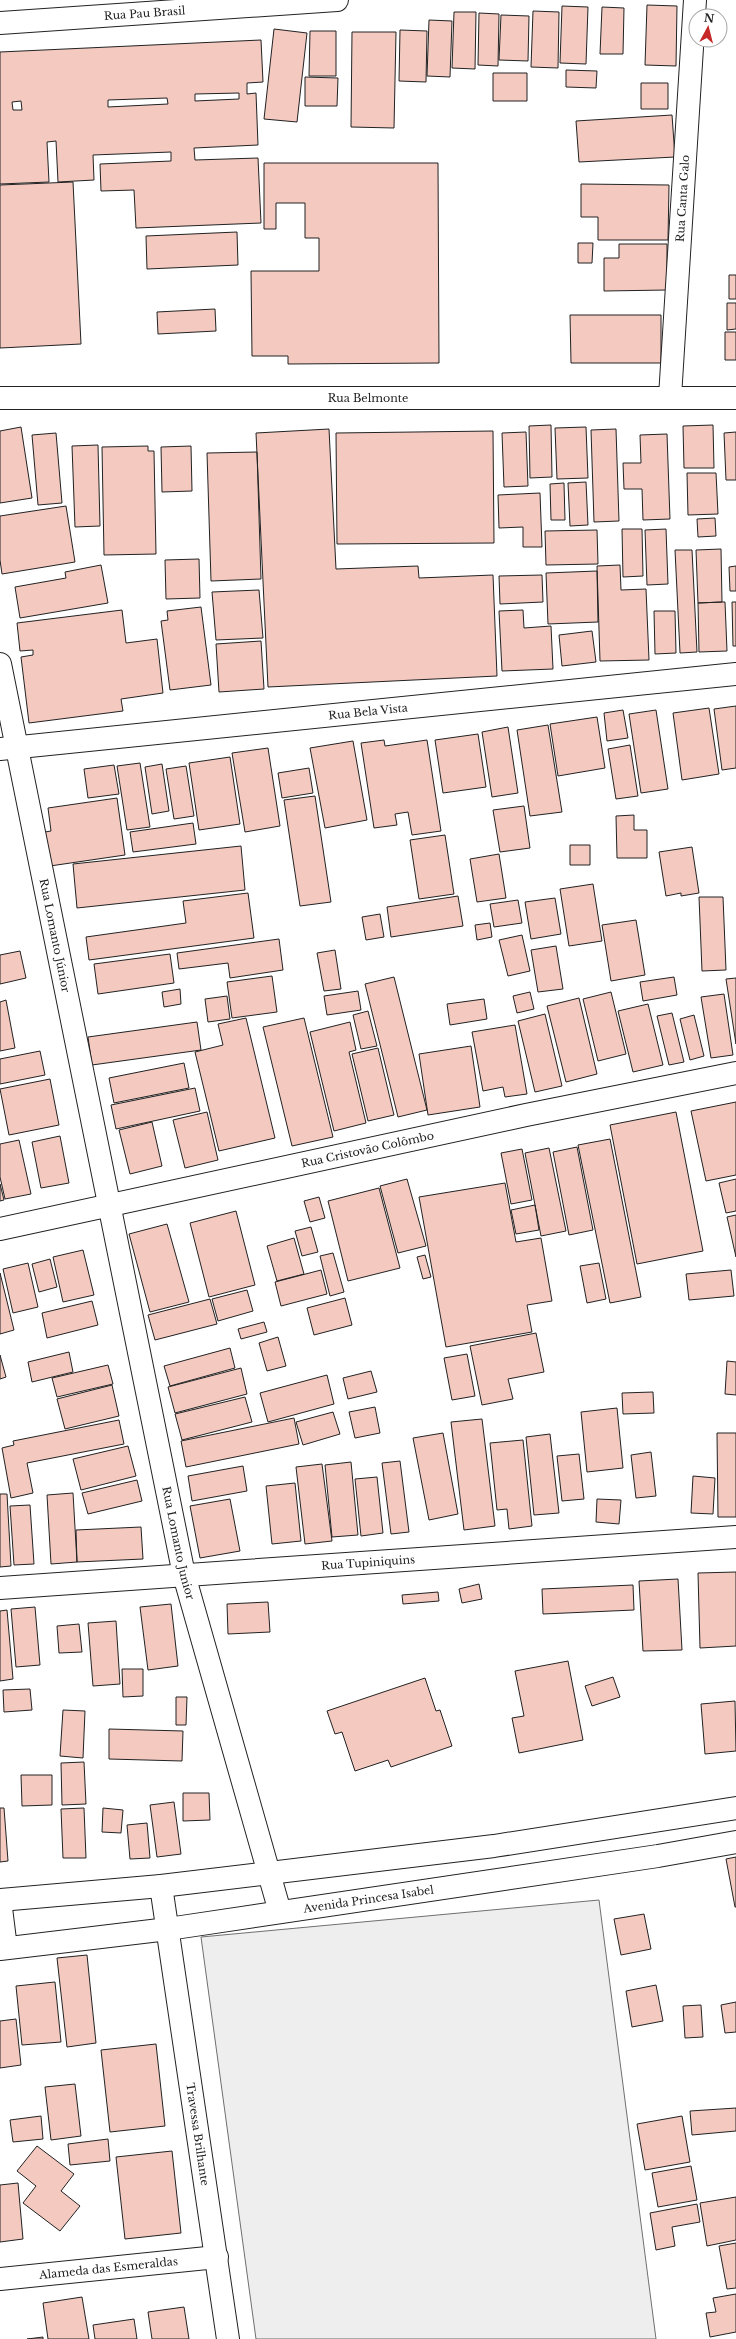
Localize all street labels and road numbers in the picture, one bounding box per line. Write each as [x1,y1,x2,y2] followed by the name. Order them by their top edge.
[104,3,186,23] street label: Rua Pau Brasil
[673,154,692,243] street label: Rua Canta Galo
[328,391,408,405] street label: Rua Belmonte
[328,700,409,722] street label: Rua Bela Vista
[37,877,73,994] street label: Rua Lomanto Júnior
[300,1128,435,1171] street label: Rua Cristovão Colômbo
[159,1485,198,1602] street label: Rua Lomanto Junior
[321,1552,415,1573] street label: Rua Tupiniquins
[301,1882,435,1916] street label: Avenida Princesa Isabel
[183,2082,212,2187] street label: Travessa Brilhante
[37,2254,178,2282] street label: Alameda das Esmeraldas

